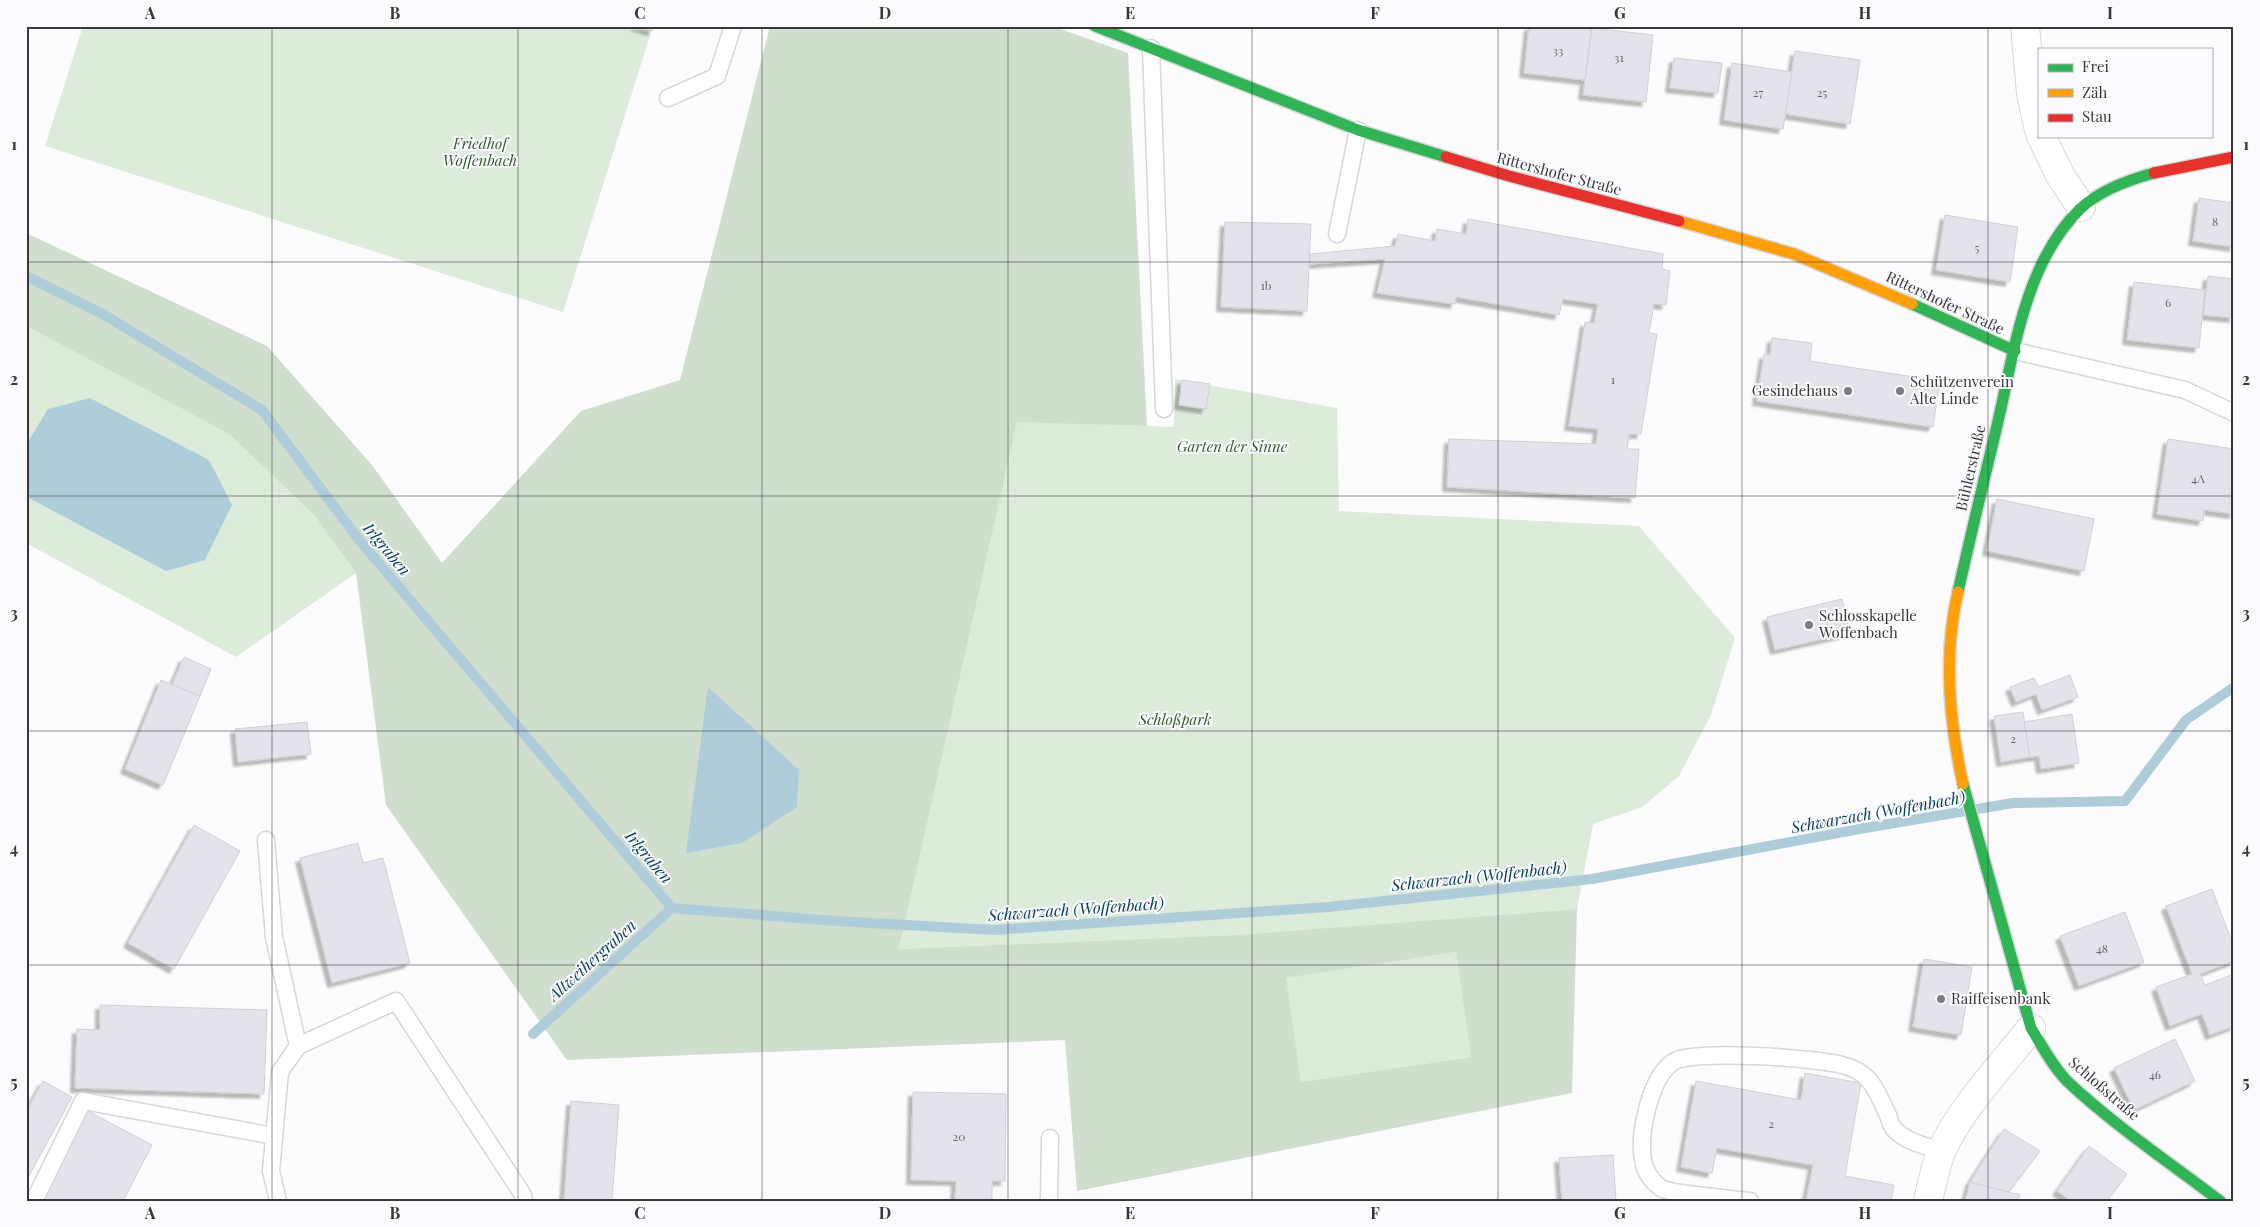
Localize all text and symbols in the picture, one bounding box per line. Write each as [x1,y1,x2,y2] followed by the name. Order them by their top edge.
[144,2,156,23] text: A
[390,2,401,23] text: B
[634,2,646,23] text: C
[879,2,891,23] text: D
[1125,2,1135,23] text: E
[1370,2,1380,23] text: F
[1614,2,1626,23] text: G
[1859,2,1872,23] text: H
[2107,2,2113,23] text: I
[1553,42,1563,58] house number: 33
[2038,48,2212,138] legend
[1614,49,1624,65] house number: 31
[2082,56,2110,76] text: Frei
[2082,82,2107,102] text: Zäh
[1753,84,1763,100] house number: 27
[1817,84,1827,100] house number: 25
[2082,106,2112,126] text: Stau
[11,133,17,154] text: 1
[443,133,517,170] park label: Friedhof Woffenbach
[2243,133,2249,154] text: 1
[1495,147,1624,199] street label: Rittershofer Straße
[2212,213,2218,229] house number: 8
[1975,239,1980,255] house number: 5
[1883,266,2008,338] street label: Rittershofer Straße
[1260,277,1272,293] house number: 1b
[2165,294,2171,310] house number: 6
[10,368,18,389] text: 2
[2242,368,2250,389] text: 2
[1611,371,1616,387] house number: 1
[1909,371,2014,408] place label: Schützenverein Alte Linde
[1752,380,1838,400] place label: Gesindehaus
[1842,385,1854,397] marker: Gesindehaus
[1894,385,1906,397] marker: Schützenverein Alte Linde
[1950,423,1990,513] street label: Bühlerstraße
[1177,436,1288,456] park label: Garten der Sinne
[2191,470,2205,486] house number: 4A
[358,517,416,580] water label: Irlgraben
[10,602,18,623] text: 3
[2242,602,2250,623] text: 3
[1818,605,1917,642] place label: Schlosskapelle Woffenbach
[1803,619,1815,631] marker: Schlosskapelle Woffenbach
[1138,709,1212,729] park label: Schloßpark
[2010,730,2016,746] house number: 2
[1788,786,1967,837] water label: Schwarzach (Woffenbach)
[620,825,678,888] water label: Irlgraben
[10,837,18,858] text: 4
[2242,837,2250,858] text: 4
[1389,856,1568,895] water label: Schwarzach (Woffenbach)
[986,892,1165,925] water label: Schwarzach (Woffenbach)
[542,914,640,1006] water label: Altweihergraben
[2096,940,2108,956] house number: 48
[1951,988,2051,1008] place label: Raiffeisenbank
[1935,993,1947,1005] marker: Raiffeisenbank
[2065,1052,2144,1125] street label: Schloßstraße
[2149,1066,2161,1082] house number: 46
[10,1071,18,1092] text: 5
[2242,1071,2250,1092] text: 5
[1768,1115,1774,1131] house number: 2
[953,1128,965,1144] house number: 20
[144,1202,156,1223] text: A
[390,1202,401,1223] text: B
[634,1202,646,1223] text: C
[879,1202,891,1223] text: D
[1125,1202,1135,1223] text: E
[1370,1202,1380,1223] text: F
[1614,1202,1626,1223] text: G
[1859,1202,1872,1223] text: H
[2107,1202,2113,1223] text: I

